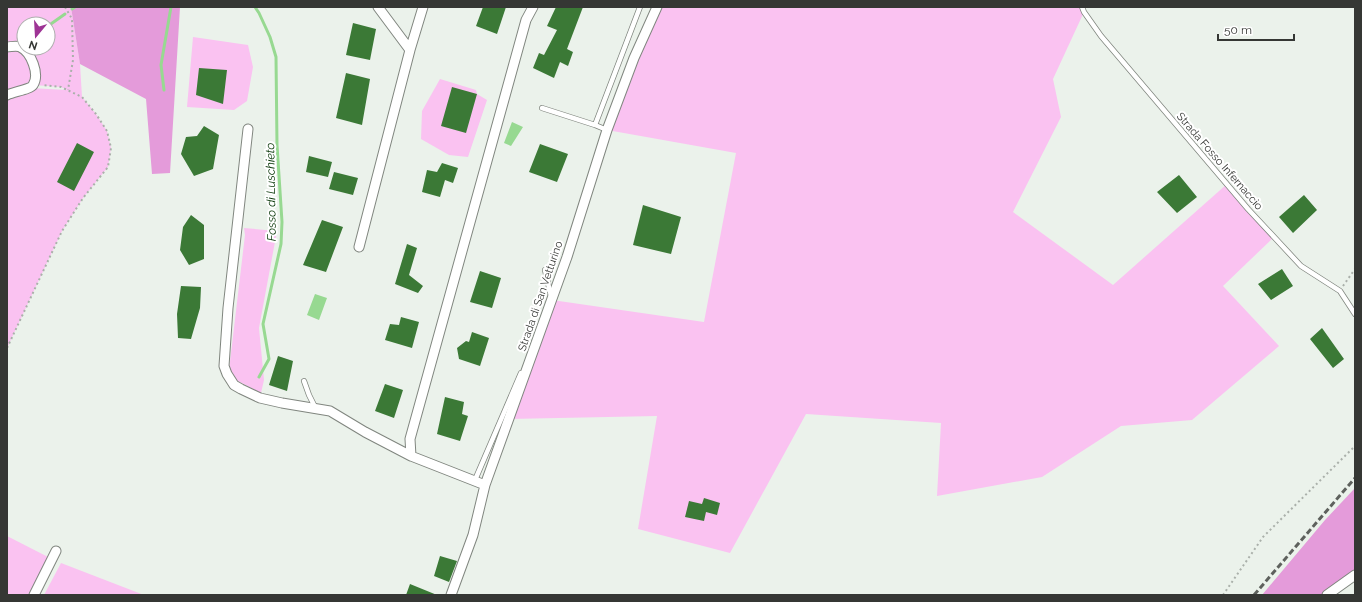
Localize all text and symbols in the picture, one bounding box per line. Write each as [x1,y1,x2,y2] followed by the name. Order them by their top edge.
[16,16,56,56] north arrow
[1218,16,1294,42] scale bar
[1224,23,1252,37] text: 50 m
[27,38,39,53] text: N
[1174,110,1266,213] street label: Strada Fosso Infernaccio
[263,142,279,241] water label: Fosso di Luschieto
[516,239,566,353] street label: Strada di San Vetturino

